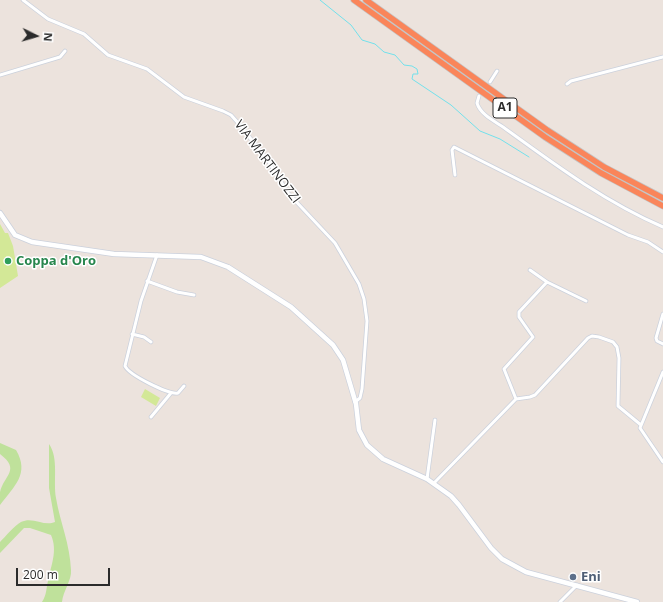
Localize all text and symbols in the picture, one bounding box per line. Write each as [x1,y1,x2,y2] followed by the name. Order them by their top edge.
[16,16,56,56] north arrow
[41,32,56,42] text: N
[493,98,517,118] road number: A1
[231,117,303,207] street label: VIA MARTINOZZI
[16,253,96,269] place label: Coppa d'Oro
[3,256,13,266] marker: Coppa d'Oro
[18,560,112,586] scale bar
[23,566,58,583] text: 200 m
[581,569,601,585] place label: Eni
[568,572,578,582] marker: Eni

